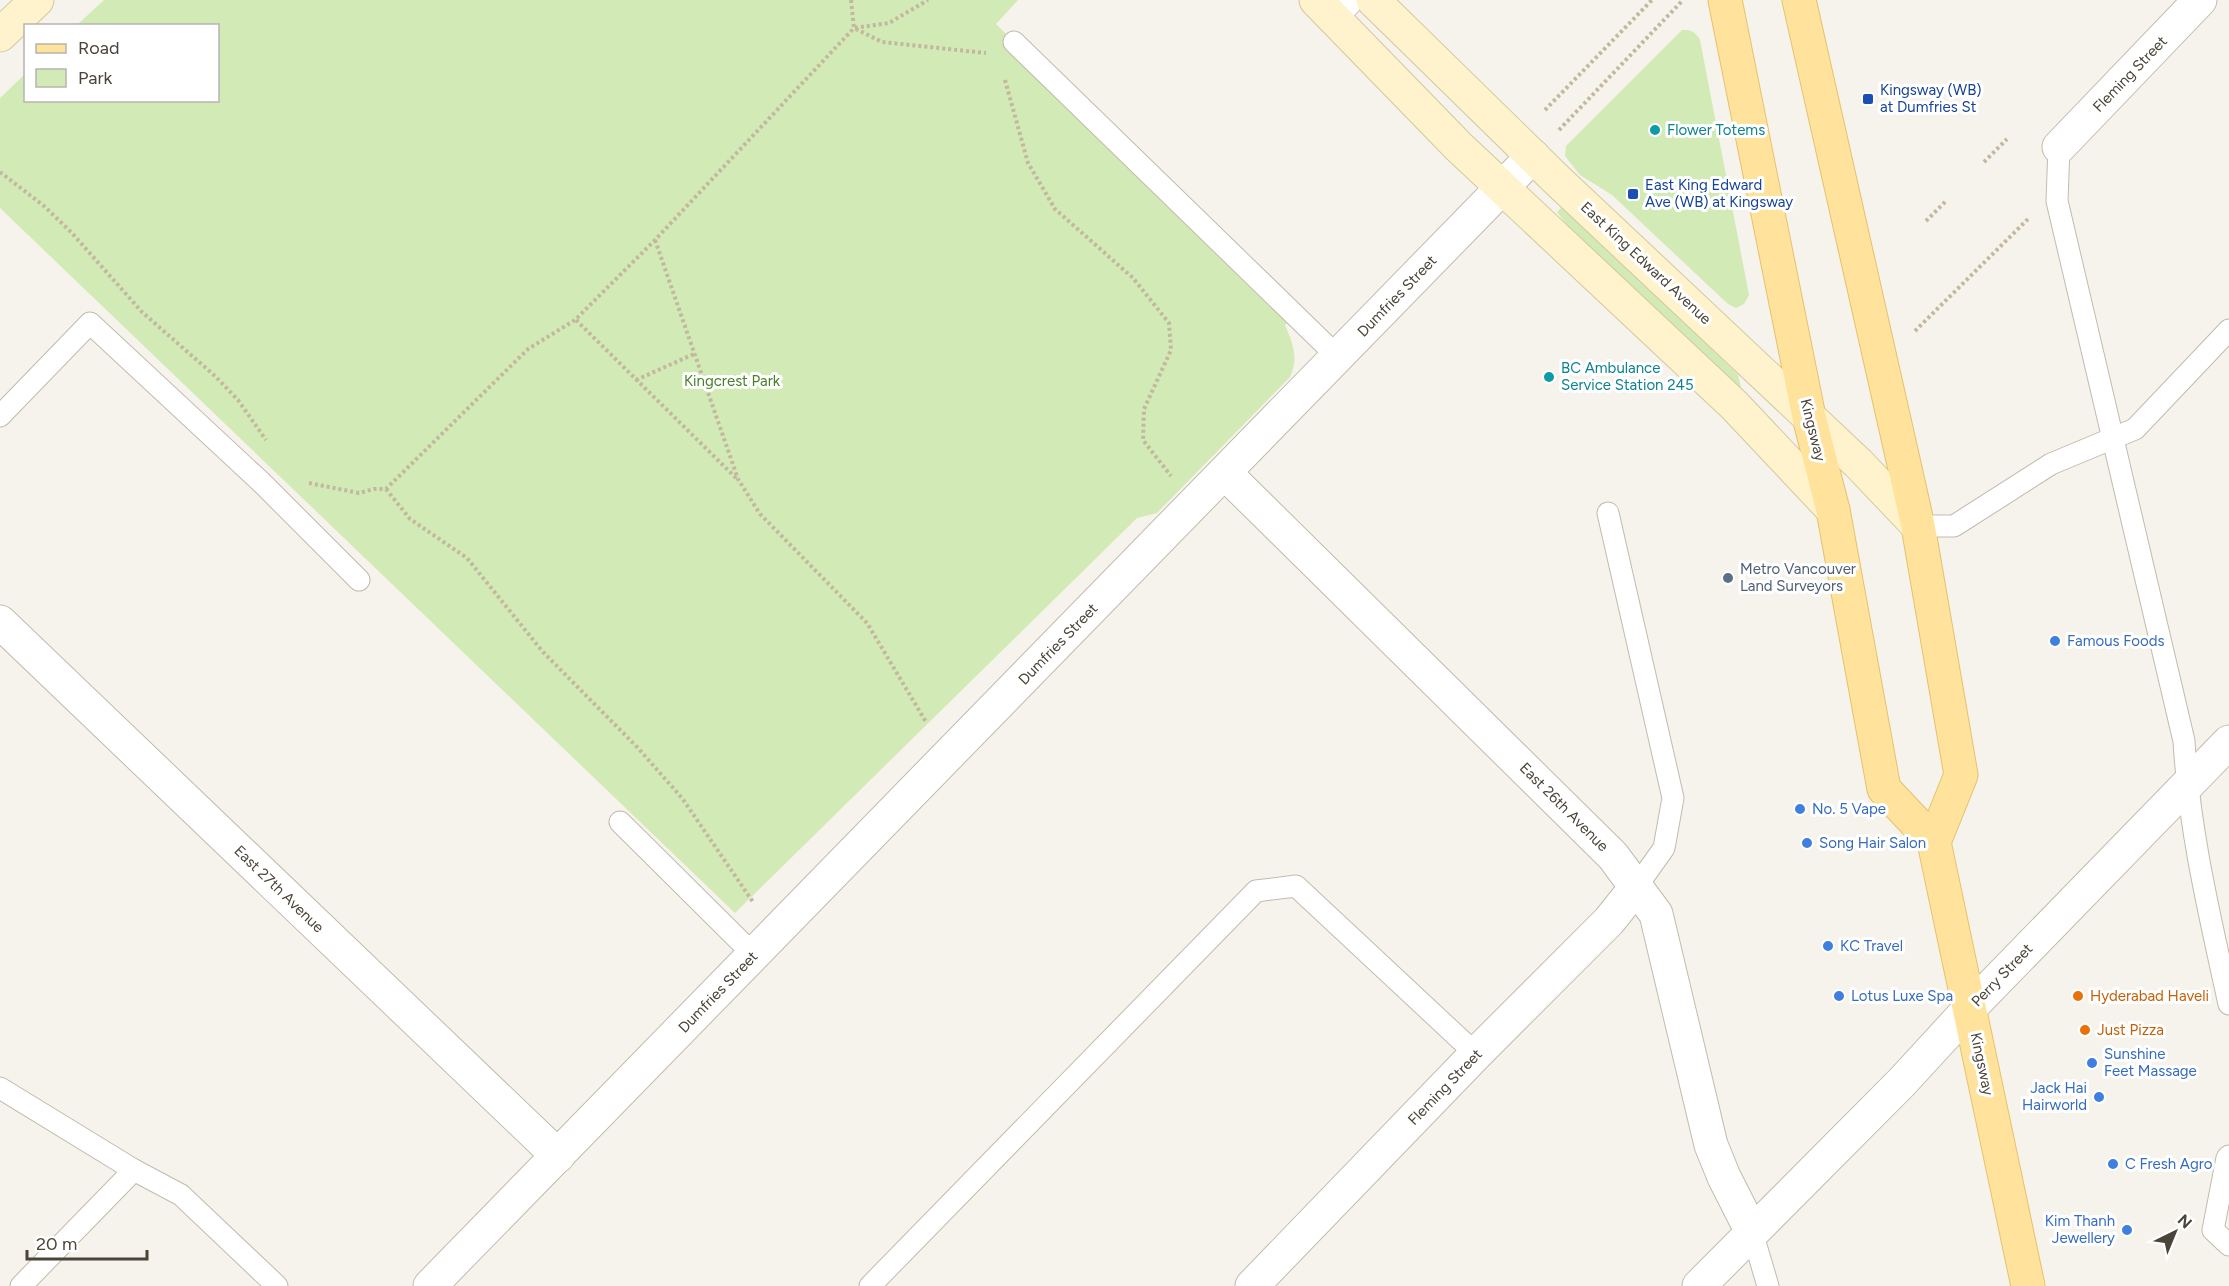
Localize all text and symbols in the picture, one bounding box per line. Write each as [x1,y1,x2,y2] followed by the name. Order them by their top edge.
[24,24,219,102] legend
[2089,32,2171,116] street label: Fleming Street
[78,37,119,59] text: Road
[78,67,113,89] text: Park
[1880,81,1982,116] place label: Kingsway (WB) at Dumfries St
[1861,92,1875,106] marker: Kingsway (WB) at Dumfries St
[1667,121,1765,139] place label: Flower Totems
[1648,123,1662,137] marker: Flower Totems
[1645,176,1793,211] place label: East King Edward Ave (WB) at Kingsway
[1626,187,1640,201] marker: East King Edward Ave (WB) at Kingsway
[1577,198,1715,328] street label: East King Edward Avenue
[1354,251,1441,341] street label: Dumfries Street
[1561,359,1694,394] place label: BC Ambulance Service Station 245
[1542,370,1556,384] marker: BC Ambulance Service Station 245
[684,372,781,390] park label: Kingcrest Park
[1797,397,1829,463] street label: Kingsway
[1740,560,1856,595] place label: Metro Vancouver Land Surveyors
[1721,571,1735,585] marker: Metro Vancouver Land Surveyors
[1015,599,1102,689] street label: Dumfries Street
[2067,632,2164,650] place label: Famous Foods
[2048,634,2062,648] marker: Famous Foods
[1516,759,1612,855] street label: East 26th Avenue
[1812,800,1886,818] place label: No. 5 Vape
[1793,802,1807,816] marker: No. 5 Vape
[1819,834,1926,852] place label: Song Hair Salon
[1800,836,1814,850] marker: Song Hair Salon
[230,842,328,936] street label: East 27th Avenue
[1840,937,1903,955] place label: KC Travel
[1821,939,1835,953] marker: KC Travel
[1968,940,2037,1010] street label: Perry Street
[675,947,762,1037] street label: Dumfries Street
[1851,987,1953,1005] place label: Lotus Luxe Spa
[2090,987,2209,1005] place label: Hyderabad Haveli
[1832,989,1846,1003] marker: Lotus Luxe Spa
[2071,989,2085,1003] marker: Hyderabad Haveli
[2097,1021,2164,1039] place label: Just Pizza
[2078,1023,2092,1037] marker: Just Pizza
[1967,1031,1997,1097] street label: Kingsway
[1404,1045,1486,1129] street label: Fleming Street
[2104,1045,2197,1080] place label: Sunshine Feet Massage
[2085,1056,2099,1070] marker: Sunshine Feet Massage
[2022,1079,2087,1114] place label: Jack Hai Hairworld
[2092,1090,2106,1104] marker: Jack Hai Hairworld
[2125,1155,2213,1173] place label: C Fresh Agro
[2106,1157,2120,1171] marker: C Fresh Agro
[2145,1202,2205,1262] north arrow
[2174,1210,2196,1233] text: N
[2045,1212,2115,1247] place label: Kim Thanh Jewellery
[27,1223,147,1261] scale bar
[2120,1223,2134,1237] marker: Kim Thanh Jewellery
[36,1233,77,1255] text: 20 m

